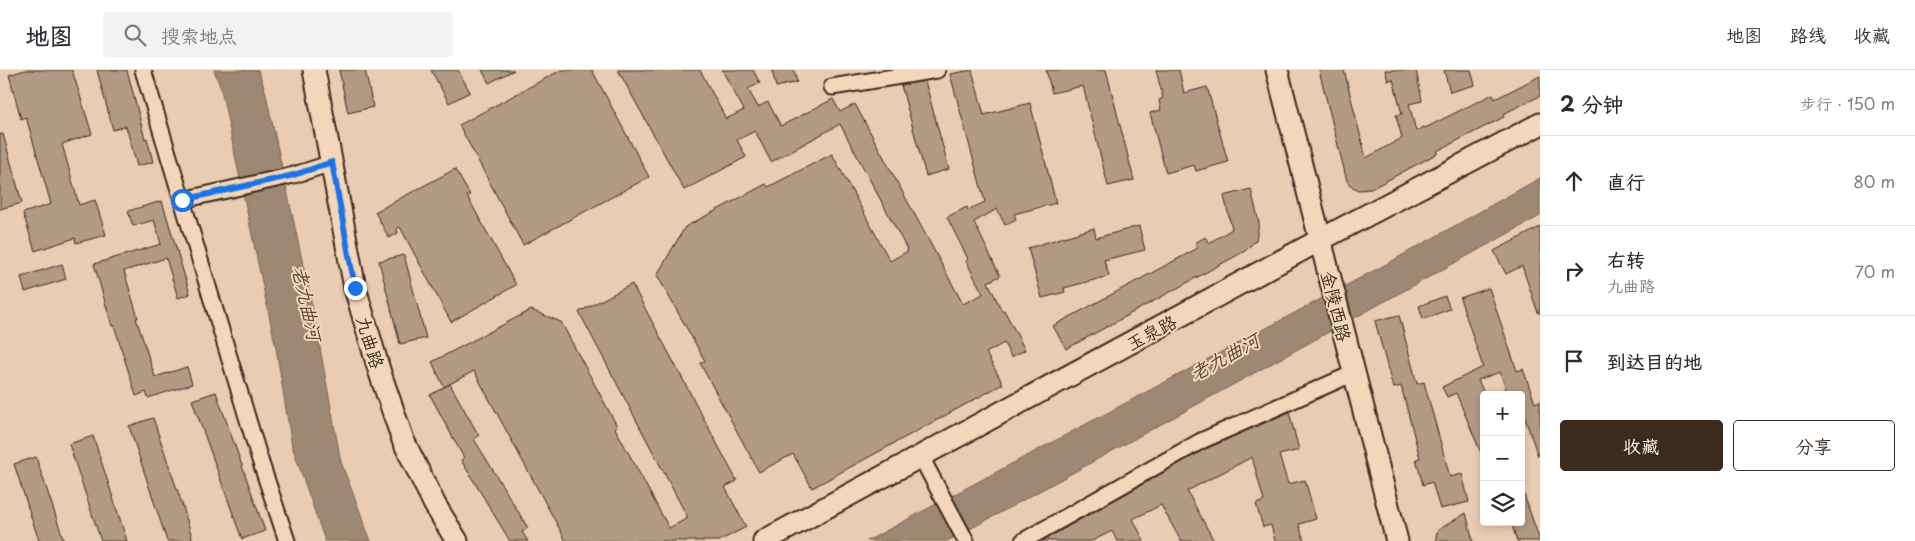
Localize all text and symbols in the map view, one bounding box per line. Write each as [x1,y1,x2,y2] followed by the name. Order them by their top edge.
[103,12,453,57] search box
[25,17,73,53] text: 地图
[121,21,149,49] icon: search
[161,21,237,49] text: 搜索地点
[1726,21,1762,48] text: 地图
[1790,21,1826,48] text: 路线
[1854,21,1890,48] text: 收藏
[1560,87,1623,119] text: 2 分钟
[1800,91,1895,115] text: 步行 · 150 m
[1560,167,1588,195] icon: ahead
[1607,167,1645,195] text: 直行
[1853,169,1895,193] text: 80 m
[171,189,194,212] route start
[1607,245,1645,273] text: 右转
[1560,257,1588,285] icon: right
[1855,259,1895,283] text: 70 m
[286,263,330,346] water label: 老九曲河
[1315,268,1359,344] street label: 金陵西路
[1607,273,1655,297] text: 九曲路
[344,277,367,300] route end
[1121,307,1181,357] street label: 玉泉路
[350,312,392,372] street label: 九曲路
[1184,324,1267,387] water label: 老九曲河
[1560,347,1588,375] icon: arrive
[1607,347,1702,375] text: 到达目的地
[1480,391,1525,526] map controls
[1480,391,1525,436] button: +
[1560,420,1723,471] button: 收藏
[1733,420,1895,471] button: 分享
[1480,436,1525,481] button: −
[1480,481,1525,526] button: layers

